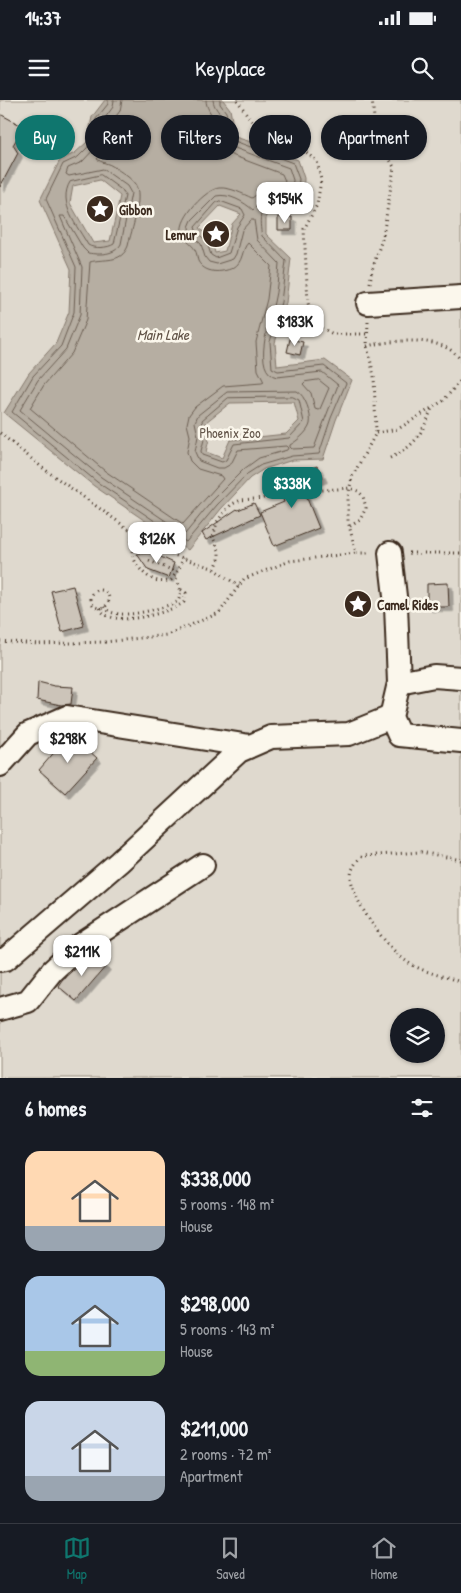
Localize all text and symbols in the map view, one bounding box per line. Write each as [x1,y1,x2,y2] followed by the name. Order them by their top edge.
[25,5,61,31] text: 14:37
[195,53,266,83] text: Keyplace
[25,54,53,82] icon: menu
[408,54,436,82] icon: search
[15,115,75,160] chip: Buy
[85,115,151,160] chip: Rent
[161,115,239,160] chip: Filters
[249,115,311,160] chip: New
[321,115,427,160] chip: Apartment
[250,182,320,224] pin: $154K
[267,187,303,209] text: $154K
[85,194,115,224] place icon: Gibbon
[119,200,152,219] place label: Gibbon
[201,219,231,249] place icon: Lemur
[166,225,198,244] place label: Lemur
[260,304,330,347] pin: $183K
[277,310,313,332] text: $183K
[137,324,190,345] water label: Main Lake
[199,423,261,442] park label: Phoenix Zoo
[257,466,327,509] pin: $338K
[273,472,311,494] text: $338K
[122,522,192,564] pin: $126K
[139,527,175,549] text: $126K
[343,589,373,619] place icon: Camel Rides
[377,595,439,614] place label: Camel Rides
[33,722,103,764] pin: $298K
[50,727,86,749] text: $298K
[47,934,117,977] pin: $211K
[64,940,100,962] text: $211K
[390,1008,445,1063] map controls
[390,1008,445,1063] button: layers
[25,1094,86,1123] text: 6 homes
[408,1094,436,1122] icon: filters
[180,1164,251,1193] text: $338,000
[65,1171,125,1231] icon: home
[180,1193,274,1215] text: 5 rooms · 148 m²
[180,1215,213,1237] text: House
[180,1289,250,1318] text: $298,000
[65,1296,125,1356] icon: home
[180,1318,274,1340] text: 5 rooms · 143 m²
[180,1340,213,1362] text: House
[180,1414,248,1443] text: $211,000
[65,1421,125,1481] icon: home
[180,1443,271,1465] text: 2 rooms · 72 m²
[180,1465,243,1487] text: Apartment
[63,1534,91,1583] tab: Map
[216,1534,245,1583] tab: Saved
[370,1534,398,1583] tab: Home

